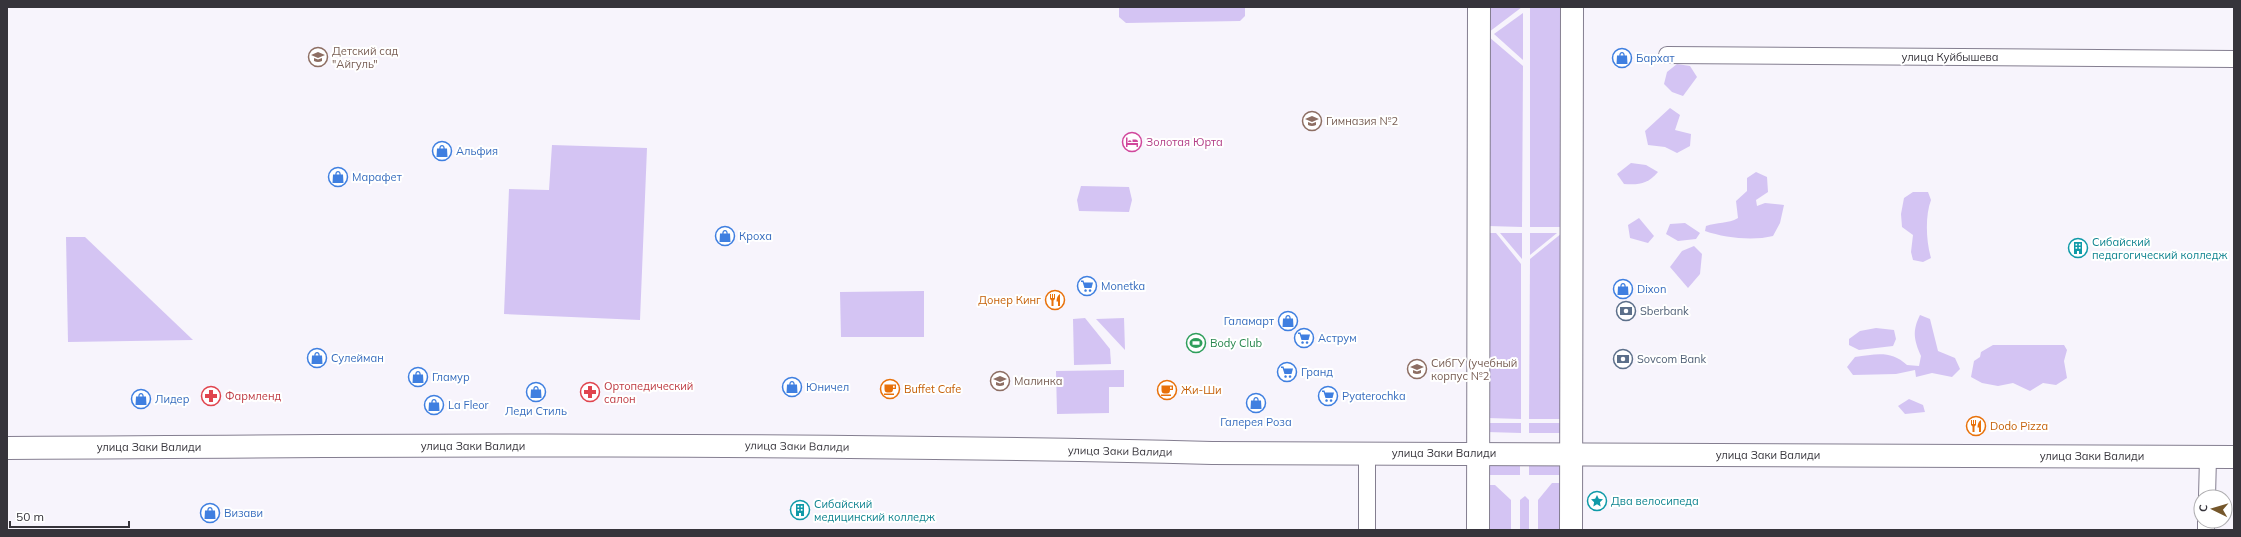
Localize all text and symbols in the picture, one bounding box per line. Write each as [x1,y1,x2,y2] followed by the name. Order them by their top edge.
[332,44,399,71] place label: Детский сад "Айгуль"
[307,46,329,68] school or university icon: Детский сад "Айгуль"
[1611,47,1633,69] shop icon: Бархат
[1902,50,1998,64] street label: улица Куйбышева
[1636,51,1674,65] place label: Бархат
[1301,110,1323,132] school or university icon: Гимназия №2
[1326,114,1398,128] place label: Гимназия №2
[1121,131,1143,153] hotel icon: Золотая Юрта
[1146,135,1223,149] place label: Золотая Юрта
[431,140,453,162] shop icon: Альфия
[456,144,498,158] place label: Альфия
[327,166,349,188] shop icon: Марафет
[352,170,402,184] place label: Марафет
[714,225,736,247] shop icon: Кроха
[739,229,772,243] place label: Кроха
[2092,235,2227,262] place label: Сибайский педагогический колледж
[2067,237,2089,259] building icon: Сибайский педагогический колледж
[1076,275,1098,297] supermarket icon: Monetka
[1612,278,1634,300] shop icon: Dixon
[1101,279,1145,293] place label: Monetka
[1637,282,1666,296] place label: Dixon
[1044,289,1066,311] restaurant icon: Донер Кинг
[978,293,1041,307] place label: Донер Кинг
[1615,300,1637,322] bank icon: Sberbank
[1640,304,1689,318] place label: Sberbank
[1277,310,1299,332] shop icon: Галамарт
[1224,314,1274,328] place label: Галамарт
[1293,327,1315,349] supermarket icon: Аструм
[1318,331,1357,345] place label: Аструм
[1185,332,1207,354] sports icon: Body Club
[1210,336,1263,350] place label: Body Club
[306,347,328,369] shop icon: Сулейман
[1612,348,1634,370] bank icon: Sovcom Bank
[331,351,384,365] place label: Сулейман
[1637,352,1706,366] place label: Sovcom Bank
[1431,356,1517,383] place label: СибГУ (учебный корпус №2
[1406,358,1428,380] school or university icon: СибГУ (учебный корпус №2
[1276,361,1298,383] supermarket icon: Гранд
[1301,365,1333,379] place label: Гранд
[407,366,429,388] shop icon: Гламур
[432,370,470,384] place label: Гламур
[989,370,1011,392] school or university icon: Малинка
[1014,374,1062,388] place label: Малинка
[781,376,803,398] shop icon: Юничел
[879,378,901,400] cafe icon: Buffet Cafe
[604,379,693,406] place label: Ортопедический салон
[1156,379,1178,401] cafe icon: Жи-Ши
[806,380,849,394] place label: Юничел
[525,381,547,403] shop icon: Леди Стиль
[579,381,601,403] pharmacy icon: Ортопедический салон
[904,382,961,396] place label: Buffet Cafe
[1181,383,1222,397] place label: Жи-Ши
[200,385,222,407] pharmacy icon: Фармленд
[1317,385,1339,407] supermarket icon: Pyaterochka
[130,388,152,410] shop icon: Лидер
[225,389,281,403] place label: Фармленд
[1342,389,1406,403] place label: Pyaterochka
[155,392,190,406] place label: Лидер
[1245,392,1267,414] shop icon: Галерея Роза
[423,394,445,416] shop icon: La Fleor
[448,398,489,412] place label: La Fleor
[505,404,567,418] place label: Леди Стиль
[1220,415,1292,429] place label: Галерея Роза
[1965,415,1987,437] restaurant icon: Dodo Pizza
[1990,419,2048,433] place label: Dodo Pizza
[745,438,849,454] street label: улица Заки Валиди
[421,439,525,453] street label: улица Заки Валиди
[97,440,201,454] street label: улица Заки Валиди
[1068,443,1172,459] street label: улица Заки Валиди
[1392,446,1496,460] street label: улица Заки Валиди
[1716,448,1820,462] street label: улица Заки Валиди
[2040,449,2144,463] street label: улица Заки Валиди
[2193,489,2233,529] north arrow
[1586,490,1608,512] place icon: Два велосипеда
[1611,494,1699,508] place label: Два велосипеда
[814,497,935,524] place label: Сибайский медицинский колледж
[789,499,811,521] building icon: Сибайский медицинский колледж
[199,502,221,524] shop icon: Визави
[10,503,129,529] scale bar
[2196,503,2210,512] text: С
[224,506,263,520] place label: Визави
[16,509,44,524] text: 50 m

